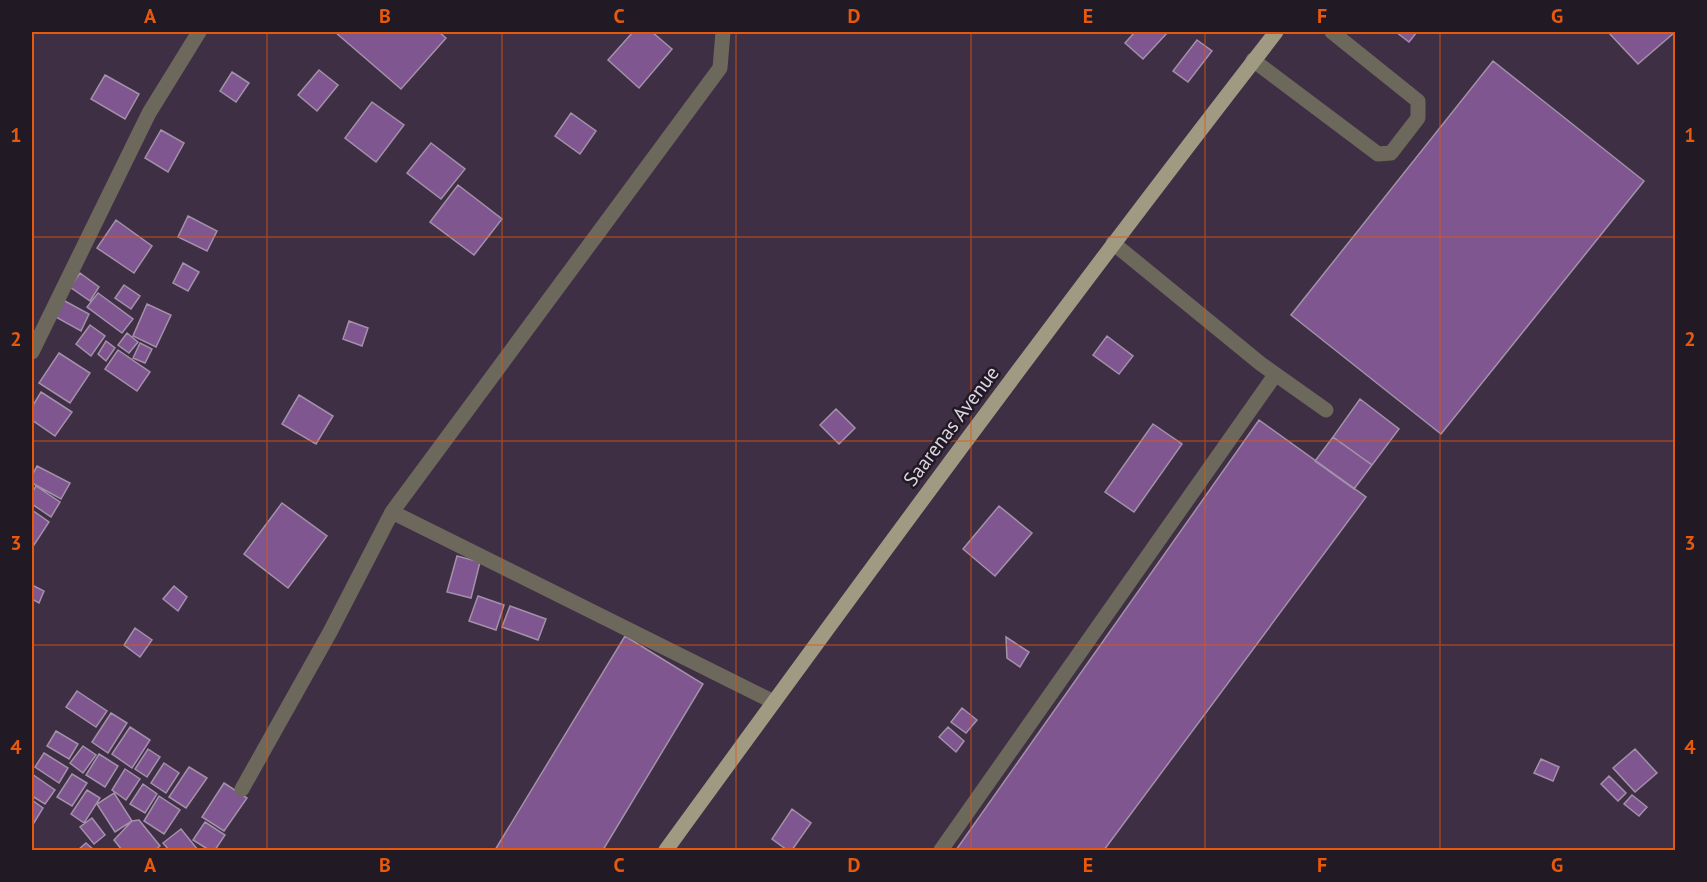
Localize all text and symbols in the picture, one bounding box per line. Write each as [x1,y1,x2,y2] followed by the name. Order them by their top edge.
[144,3,157,29] text: A
[379,3,391,29] text: B
[613,3,625,29] text: C
[848,3,861,29] text: D
[1083,3,1093,29] text: E
[1317,3,1327,29] text: F
[1551,3,1563,29] text: G
[10,122,22,148] text: 1
[1684,122,1696,148] text: 1
[10,326,22,352] text: 2
[1684,326,1696,352] text: 2
[897,361,1005,491] street label: Saarenas Avenue
[10,530,22,556] text: 3
[1684,530,1696,556] text: 3
[10,734,22,760] text: 4
[1684,734,1696,760] text: 4
[144,852,157,878] text: A
[379,852,391,878] text: B
[613,852,625,878] text: C
[848,852,861,878] text: D
[1083,852,1093,878] text: E
[1317,852,1327,878] text: F
[1551,852,1563,878] text: G

